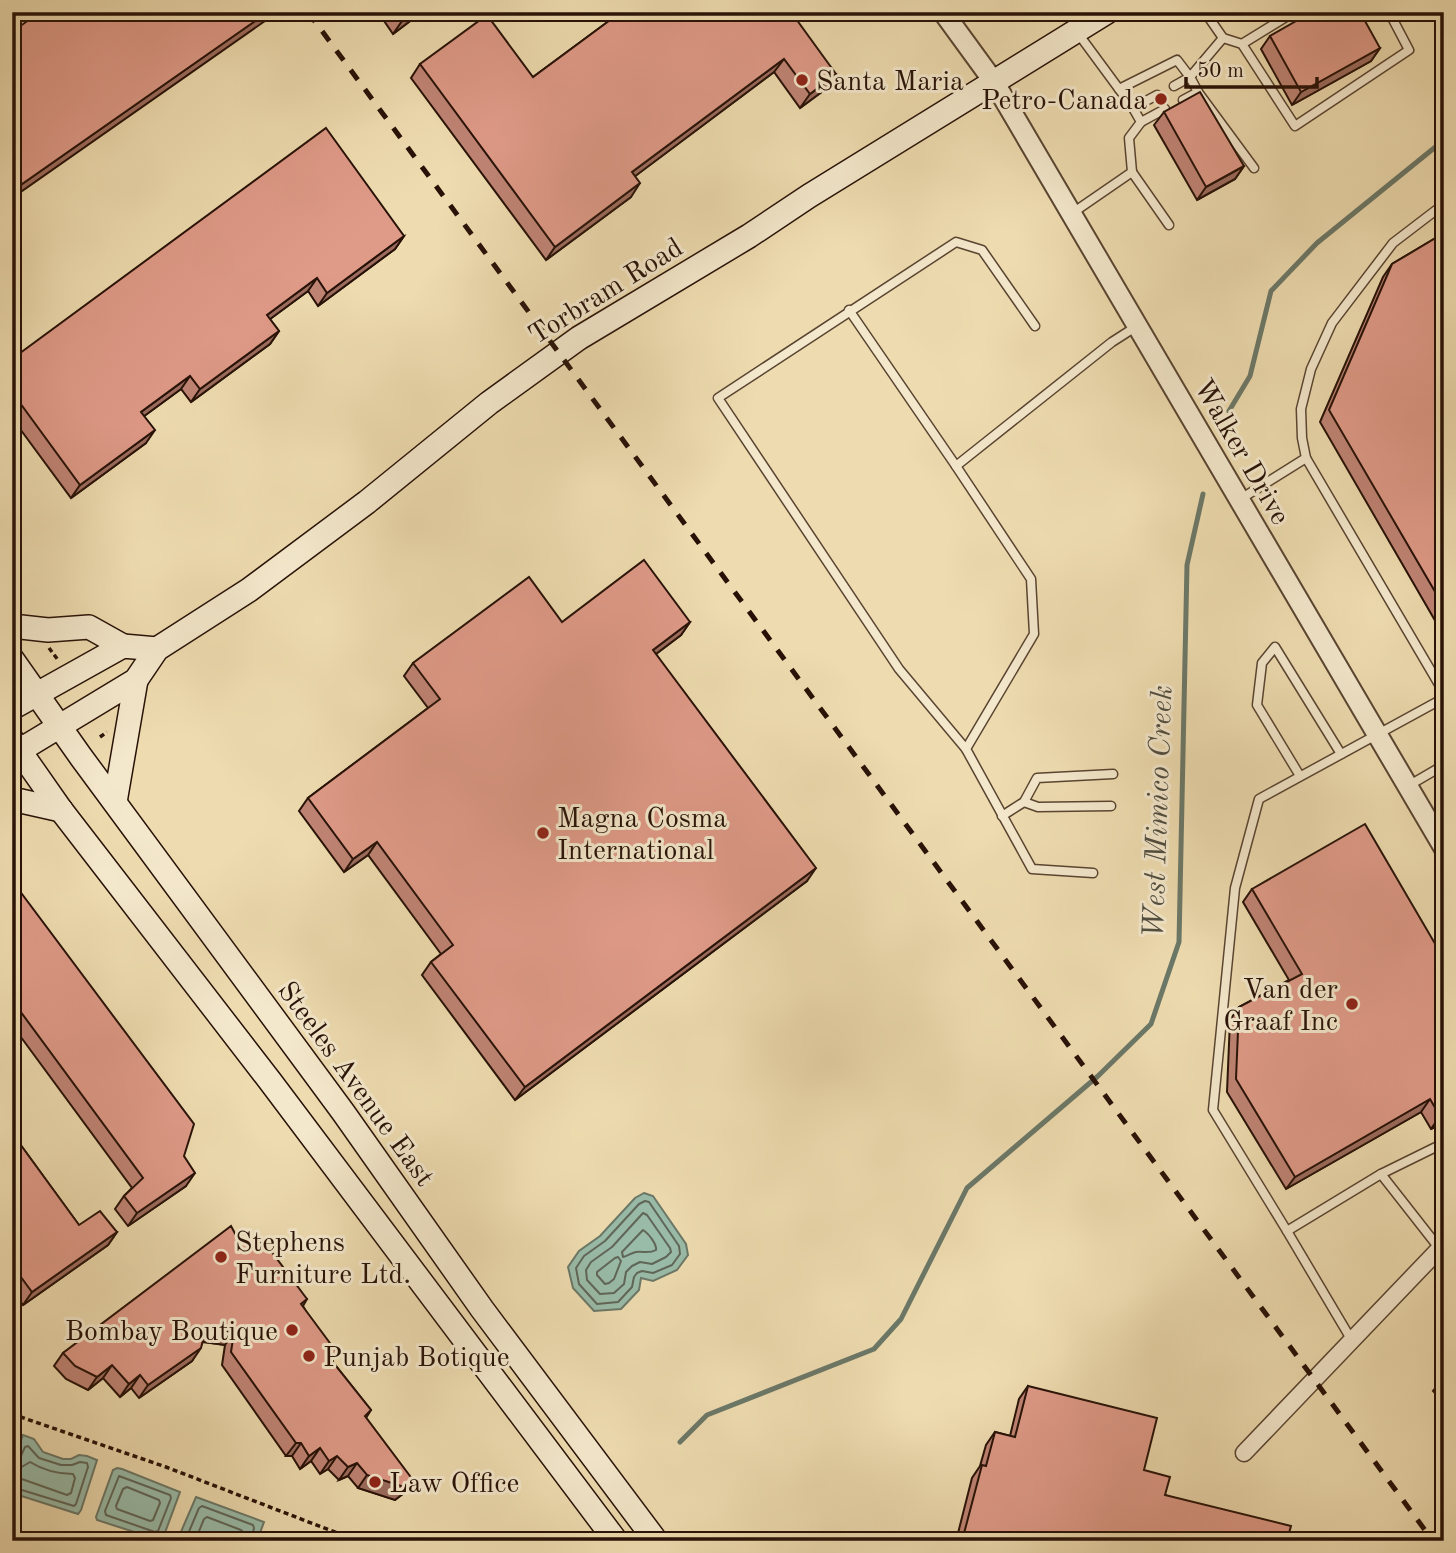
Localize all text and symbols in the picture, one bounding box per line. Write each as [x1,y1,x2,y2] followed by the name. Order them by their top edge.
[1186,46,1318,90] scale bar
[1197,61,1244,82] text: 50 m
[816,69,964,97] place label: Santa Maria
[794,72,810,88] marker: Santa Maria
[981,88,1147,116] place label: Petro-Canada
[1153,91,1169,107] marker: Petro-Canada
[525,234,688,351] street label: Torbram Road
[1188,375,1293,530] street label: Walker Drive
[1140,685,1178,939] water label: West Mimico Creek
[557,806,727,866] place label: Magna Cosma International
[535,825,551,841] marker: Magna Cosma International
[271,977,438,1192] street label: Steeles Avenue East
[1223,977,1338,1037] place label: Van der Graaf Inc
[1344,996,1360,1012] marker: Van der Graaf Inc
[235,1230,411,1290] place label: Stephens Furniture Ltd.
[213,1249,229,1265] marker: Stephens Furniture Ltd.
[65,1319,278,1347] place label: Bombay Boutique
[284,1322,300,1338] marker: Bombay Boutique
[323,1345,510,1373] place label: Punjab Botique
[301,1348,317,1364] marker: Punjab Botique
[389,1471,519,1499] place label: Law Office
[367,1474,383,1490] marker: Law Office

